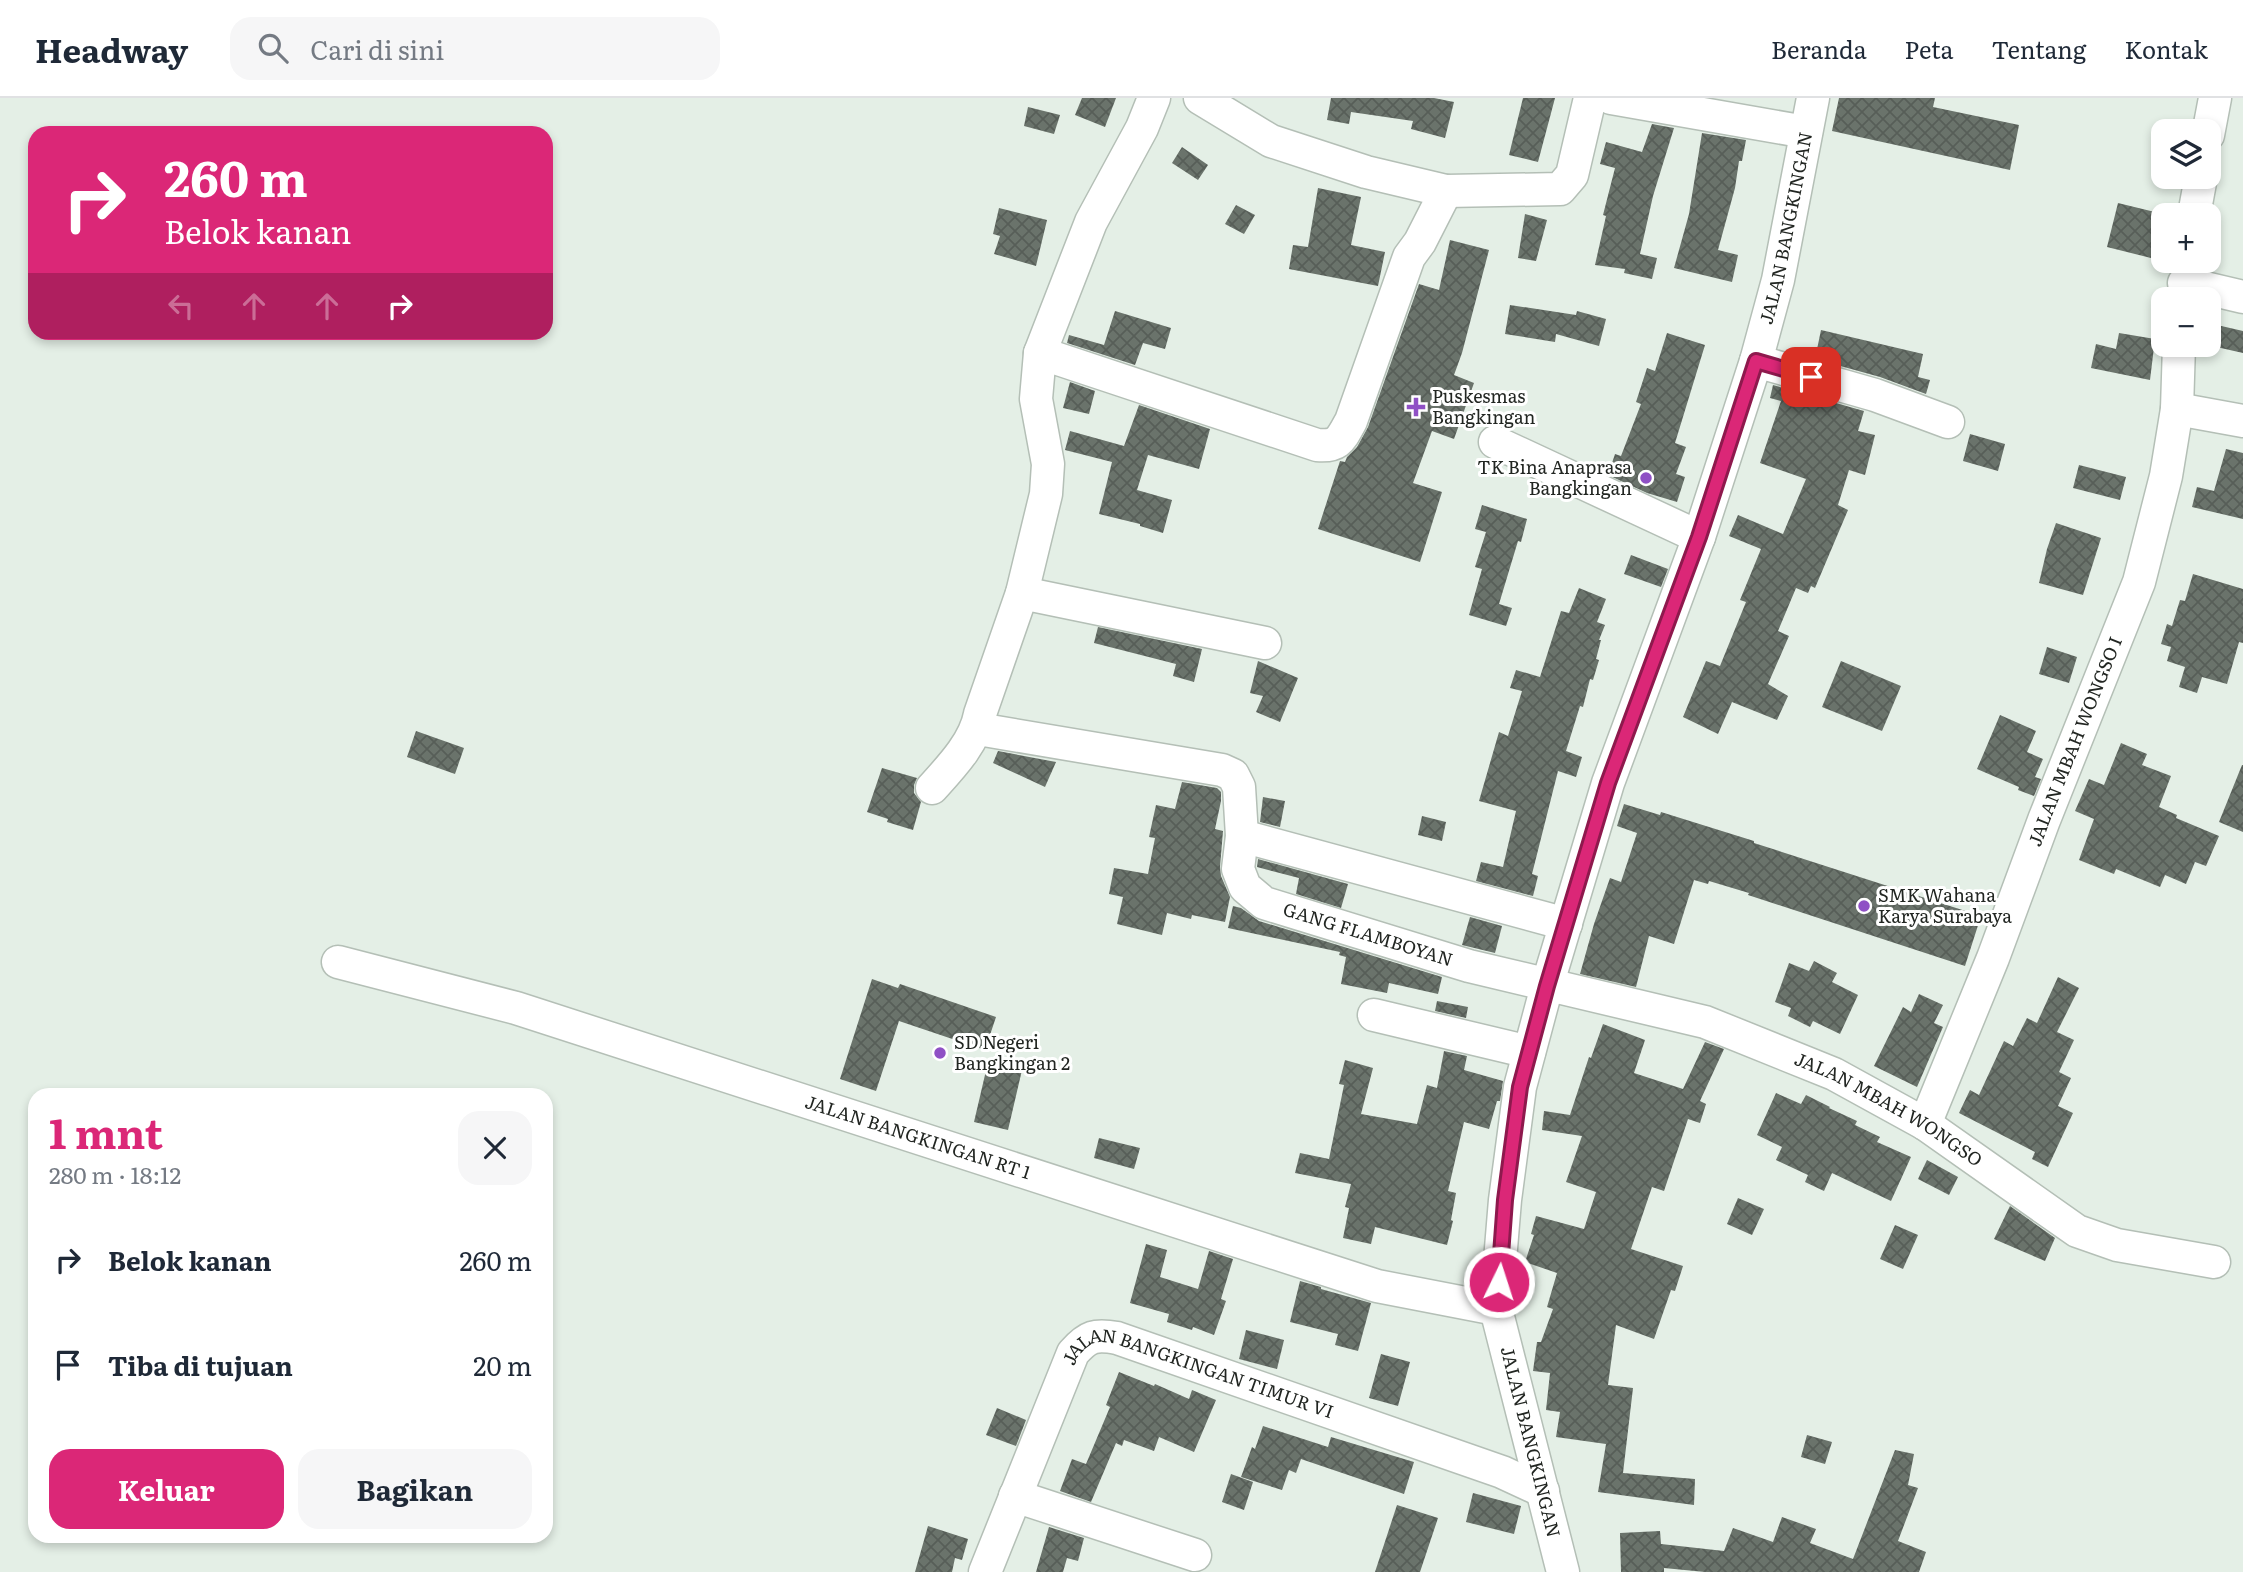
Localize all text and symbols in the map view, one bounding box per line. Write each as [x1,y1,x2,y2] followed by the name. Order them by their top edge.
[230,17,720,80] search box
[35,24,188,73] text: Headway
[254,29,292,67] icon: search
[310,29,444,68] text: Cari di sini
[1771,31,1867,66] text: Beranda
[1905,31,1954,66] text: Peta
[1992,31,2086,66] text: Tentang
[2124,31,2208,66] text: Kontak
[2151,119,2221,357] map controls
[2151,119,2221,189] button: layers
[1752,129,1818,327] street label: JALAN BANGKINGAN
[164,139,308,212] text: 260 m
[49,154,140,245] icon: right
[2151,203,2221,273] button: +
[164,206,352,254] text: Belok kanan
[162,287,200,325] icon: left
[235,287,273,325] icon: ahead
[308,287,346,325] icon: ahead
[381,287,419,325] icon: right
[2151,287,2221,357] button: −
[1781,347,1841,407] pin
[1792,358,1830,396] icon: arrive
[1432,382,1535,430] place label: Puskesmas Bangkingan
[1406,397,1426,417] marker: Puskesmas Bangkingan
[1477,453,1632,501] place label: TK Bina Anaprasa Bangkingan
[1638,470,1654,486] marker: TK Bina Anaprasa Bangkingan
[2020,632,2128,850] street label: JALAN MBAH WONGSO I
[1878,881,2012,929] place label: SMK Wahana Karya Surabaya
[1280,895,1457,972] street label: GANG FLAMBOYAN
[1856,898,1872,914] marker: SMK Wahana Karya Surabaya
[954,1028,1070,1076] place label: SD Negeri Bangkingan 2
[1791,1044,1988,1172] street label: JALAN MBAH WONGSO
[932,1045,948,1061] marker: SD Negeri Bangkingan 2
[802,1087,1034,1185] street label: JALAN BANGKINGAN RT 1
[49,1100,163,1162] text: 1 mnt
[458,1111,532,1185] button: close
[49,1157,181,1191] text: 280 m · 18:12
[108,1240,272,1279] text: Belok kanan
[459,1240,532,1279] text: 260 m
[49,1241,87,1279] icon: right
[1462,1245,1536,1319] position arrow
[1055,1321,1338,1424] street label: JALAN BANGKINGAN TIMUR VI
[1495,1343,1568,1540] street label: JALAN BANGKINGAN
[108,1345,293,1384] text: Tiba di tujuan
[473,1345,532,1384] text: 20 m
[49,1346,87,1384] icon: arrive
[49,1449,284,1529] button: Keluar
[298,1449,532,1529] button: Bagikan

